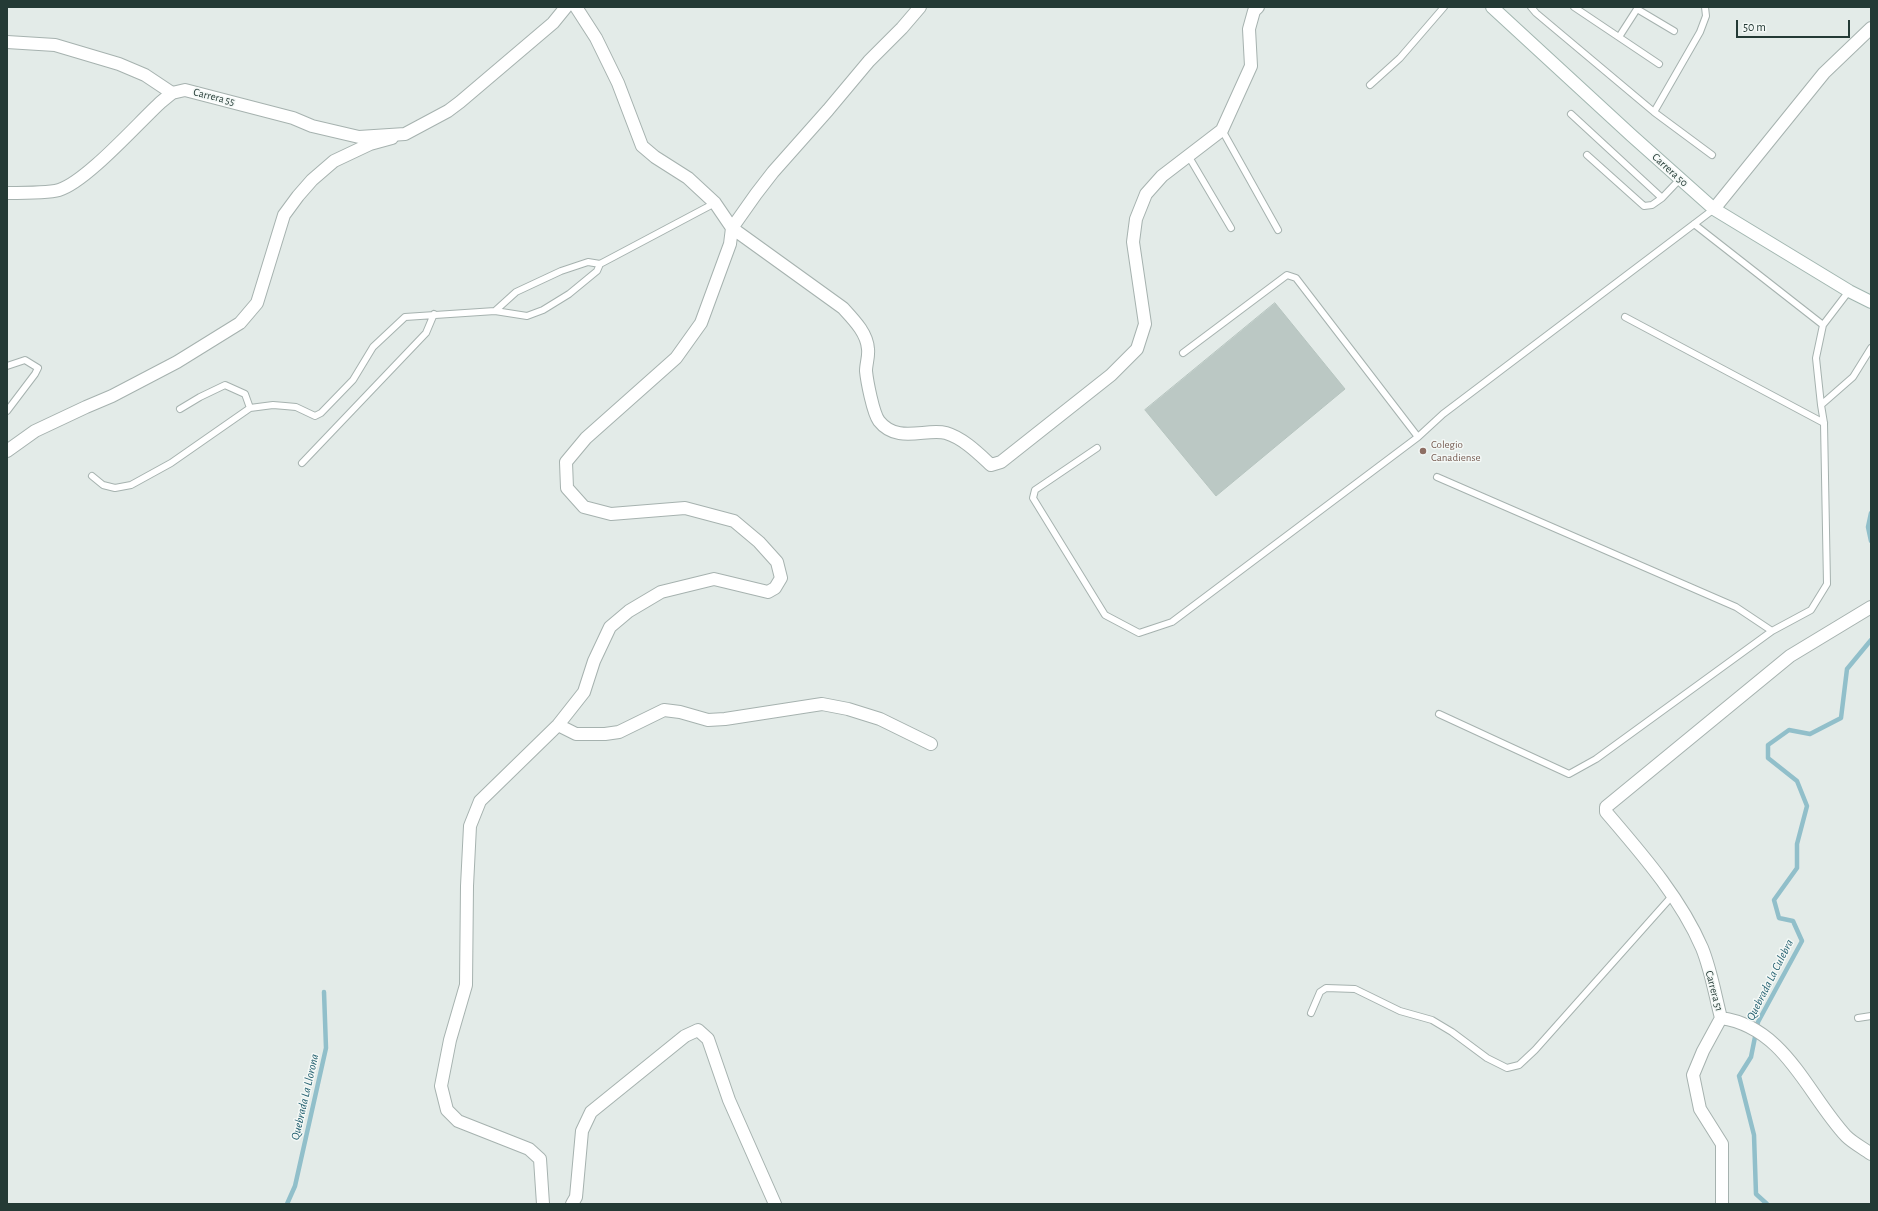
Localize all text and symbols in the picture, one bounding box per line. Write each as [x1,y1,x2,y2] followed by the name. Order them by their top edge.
[1738,12,1852,38] scale bar
[1743,21,1766,33] text: 50 m
[192,85,236,109] street label: Carrera 55
[1649,151,1691,189] street label: Carrera 50
[1431,438,1481,464] place label: Colegio Canadiense
[1418,446,1428,456] marker: Colegio Canadiense
[1743,937,1797,1023] water label: Quebrada La Culebra
[1702,969,1726,1013] street label: Carrera 51
[288,1052,322,1142] water label: Quebrada La Llorona

